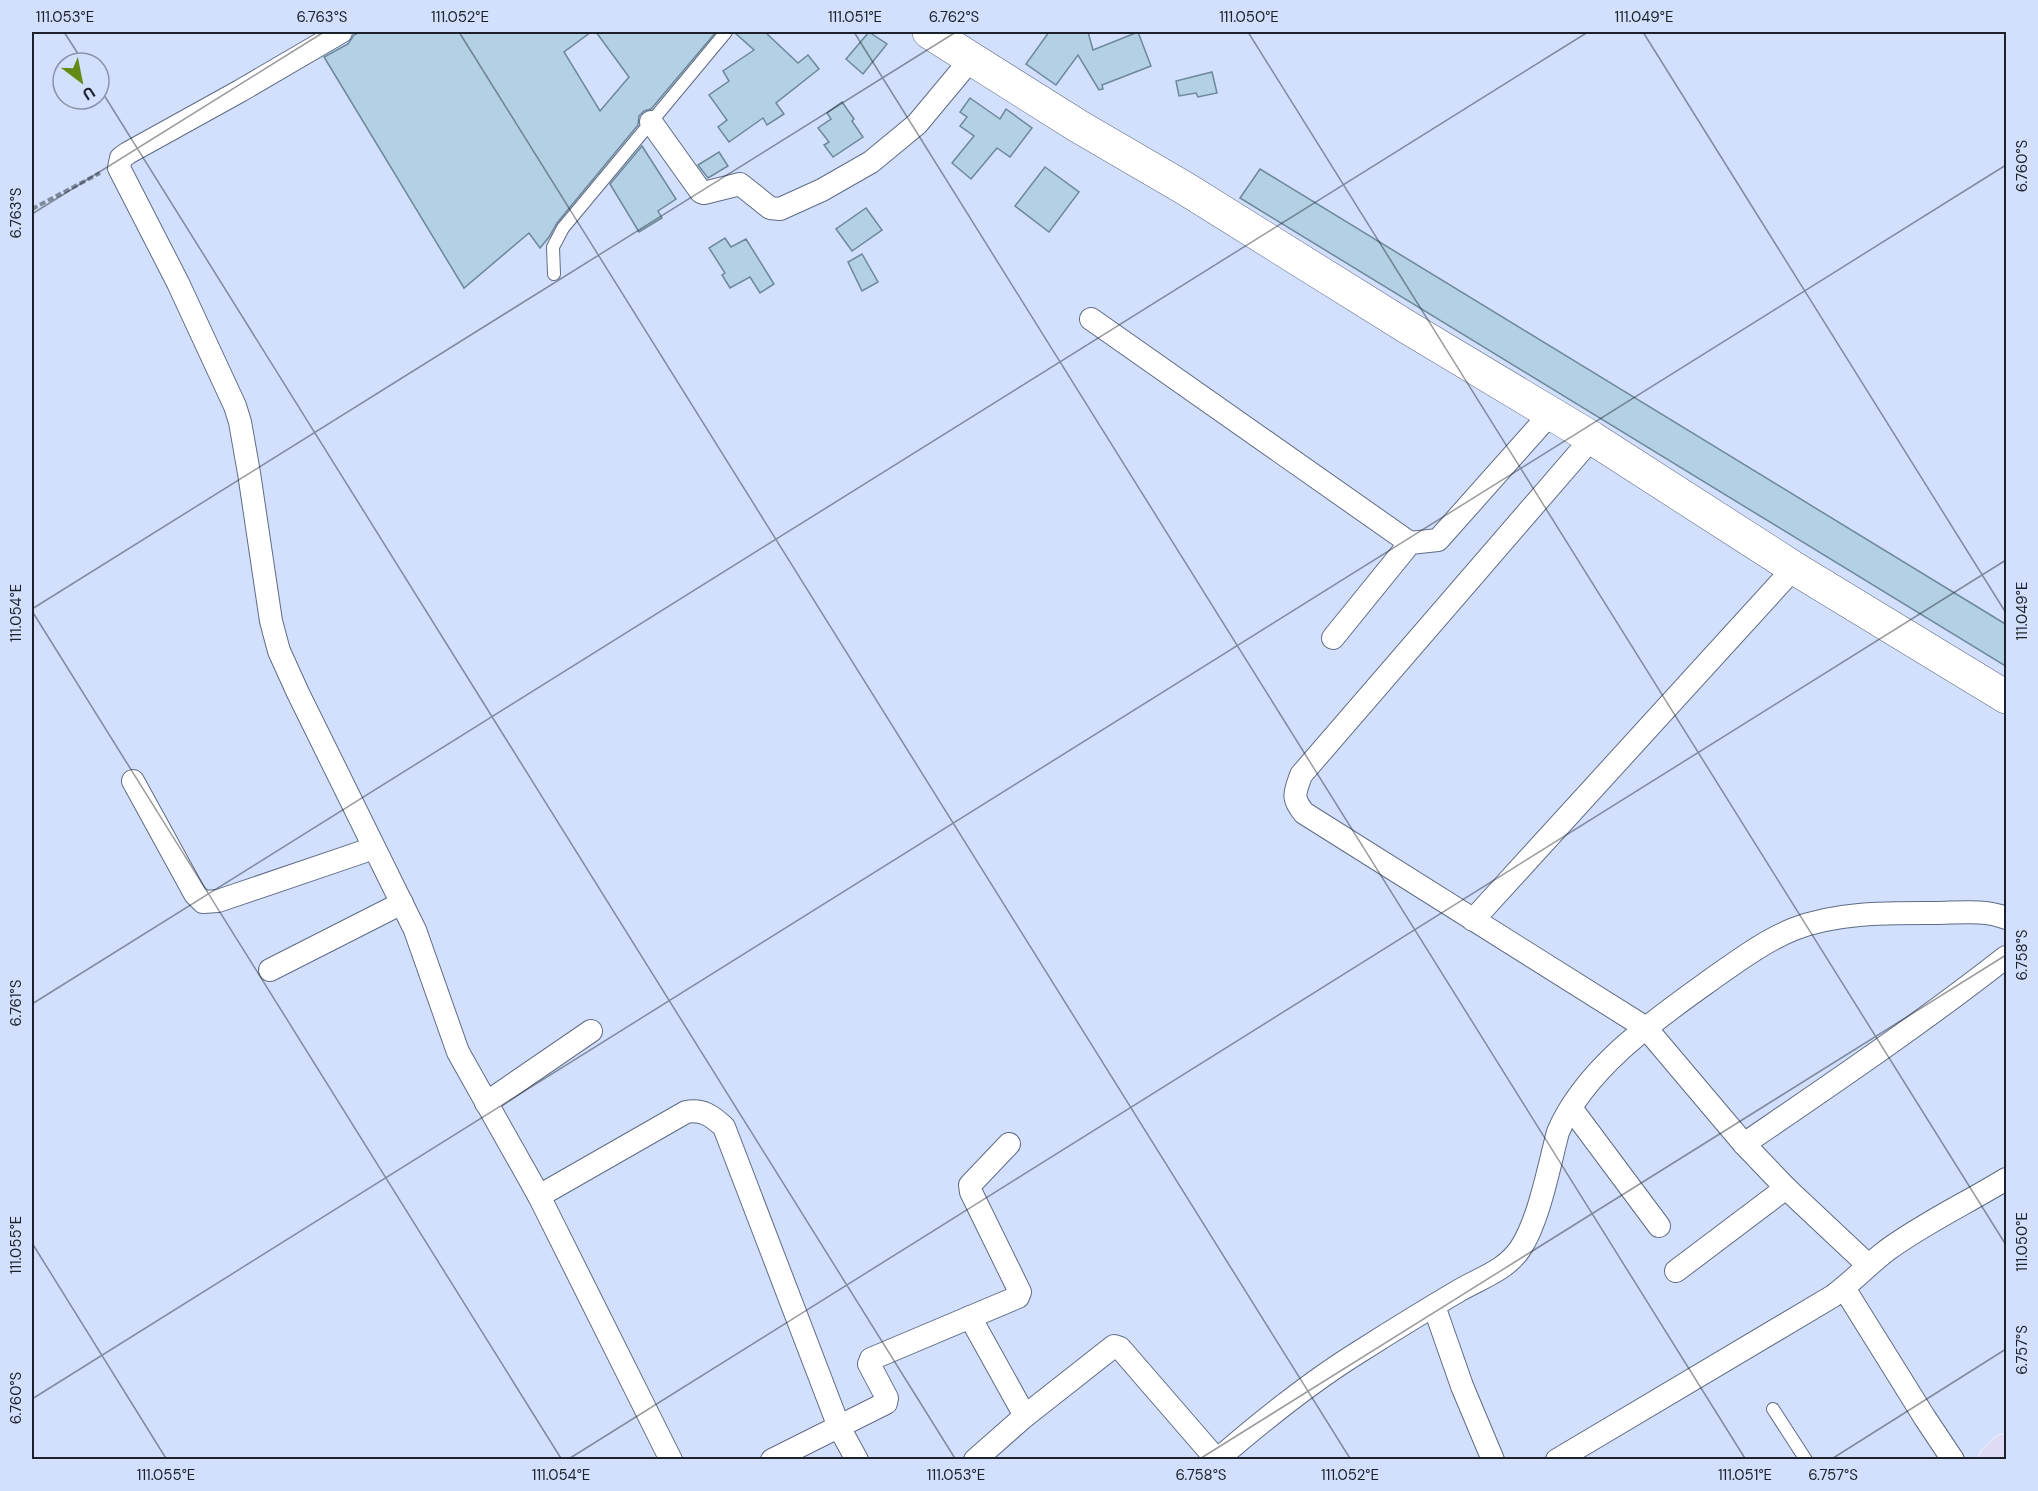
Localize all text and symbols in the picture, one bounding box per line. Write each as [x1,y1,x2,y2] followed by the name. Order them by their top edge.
[36,7,94,27] text: 111.053°E
[296,7,348,27] text: 6.763°S
[431,7,489,27] text: 111.052°E
[828,7,882,27] text: 111.051°E
[929,7,980,27] text: 6.762°S
[1219,7,1279,27] text: 111.050°E
[1615,7,1673,27] text: 111.049°E
[51,51,111,111] north arrow
[78,81,99,105] text: U
[2012,139,2032,192] text: 6.760°S
[6,187,26,239] text: 6.763°S
[2012,582,2032,640] text: 111.049°E
[6,584,26,642] text: 111.054°E
[2012,929,2032,981] text: 6.758°S
[6,979,26,1026] text: 6.761°S
[2012,1212,2032,1272] text: 111.050°E
[6,1216,26,1274] text: 111.055°E
[2012,1325,2032,1375] text: 6.757°S
[6,1371,26,1424] text: 6.760°S
[137,1465,195,1485] text: 111.055°E
[532,1465,590,1485] text: 111.054°E
[927,1465,985,1485] text: 111.053°E
[1175,1465,1227,1485] text: 6.758°S
[1321,1465,1379,1485] text: 111.052°E
[1718,1465,1772,1485] text: 111.051°E
[1808,1465,1858,1485] text: 6.757°S

